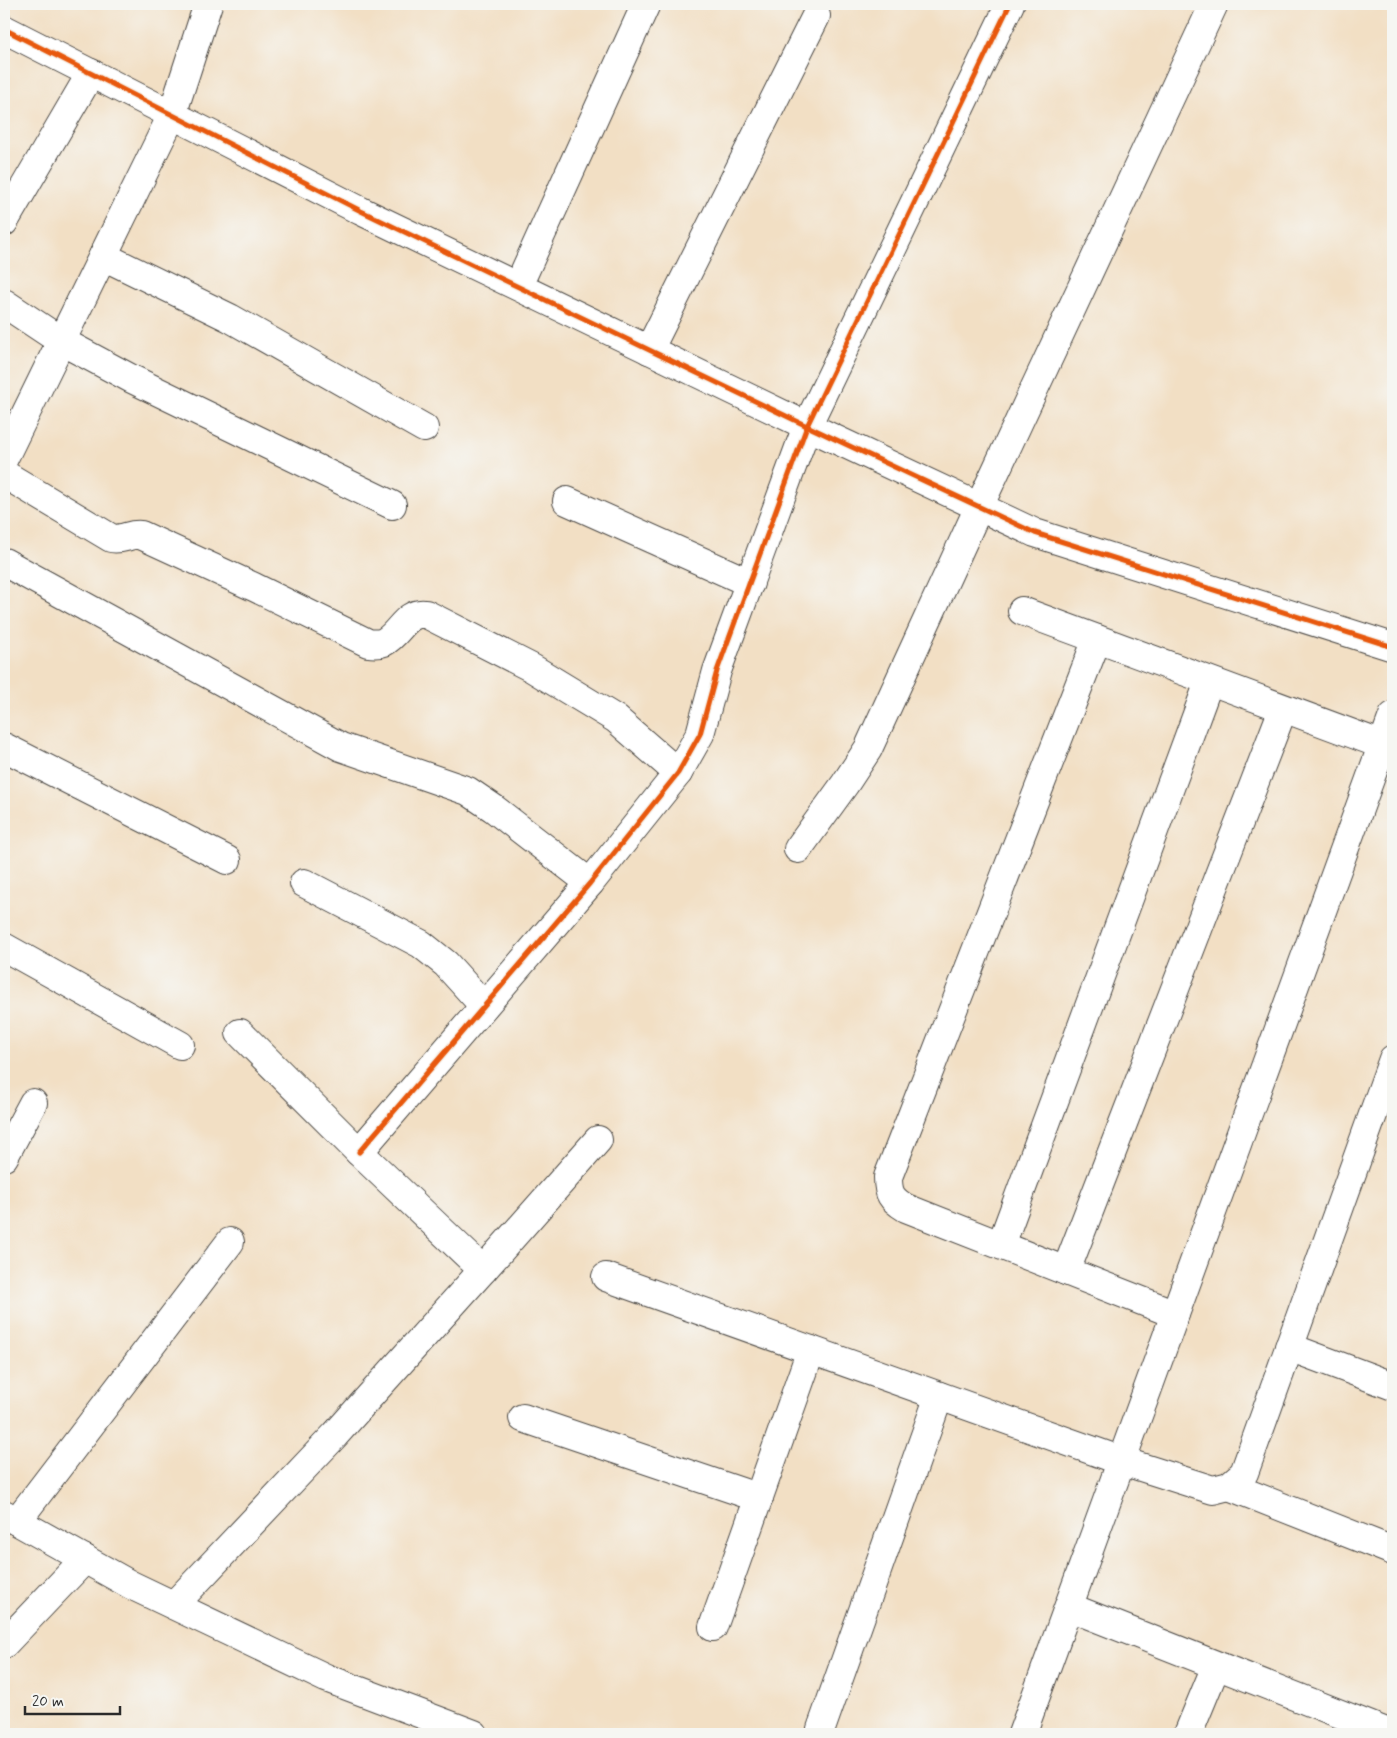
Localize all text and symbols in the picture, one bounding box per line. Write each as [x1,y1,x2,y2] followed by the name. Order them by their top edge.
[25,1683,120,1715] scale bar
[32,1692,64,1712] text: 20 m

